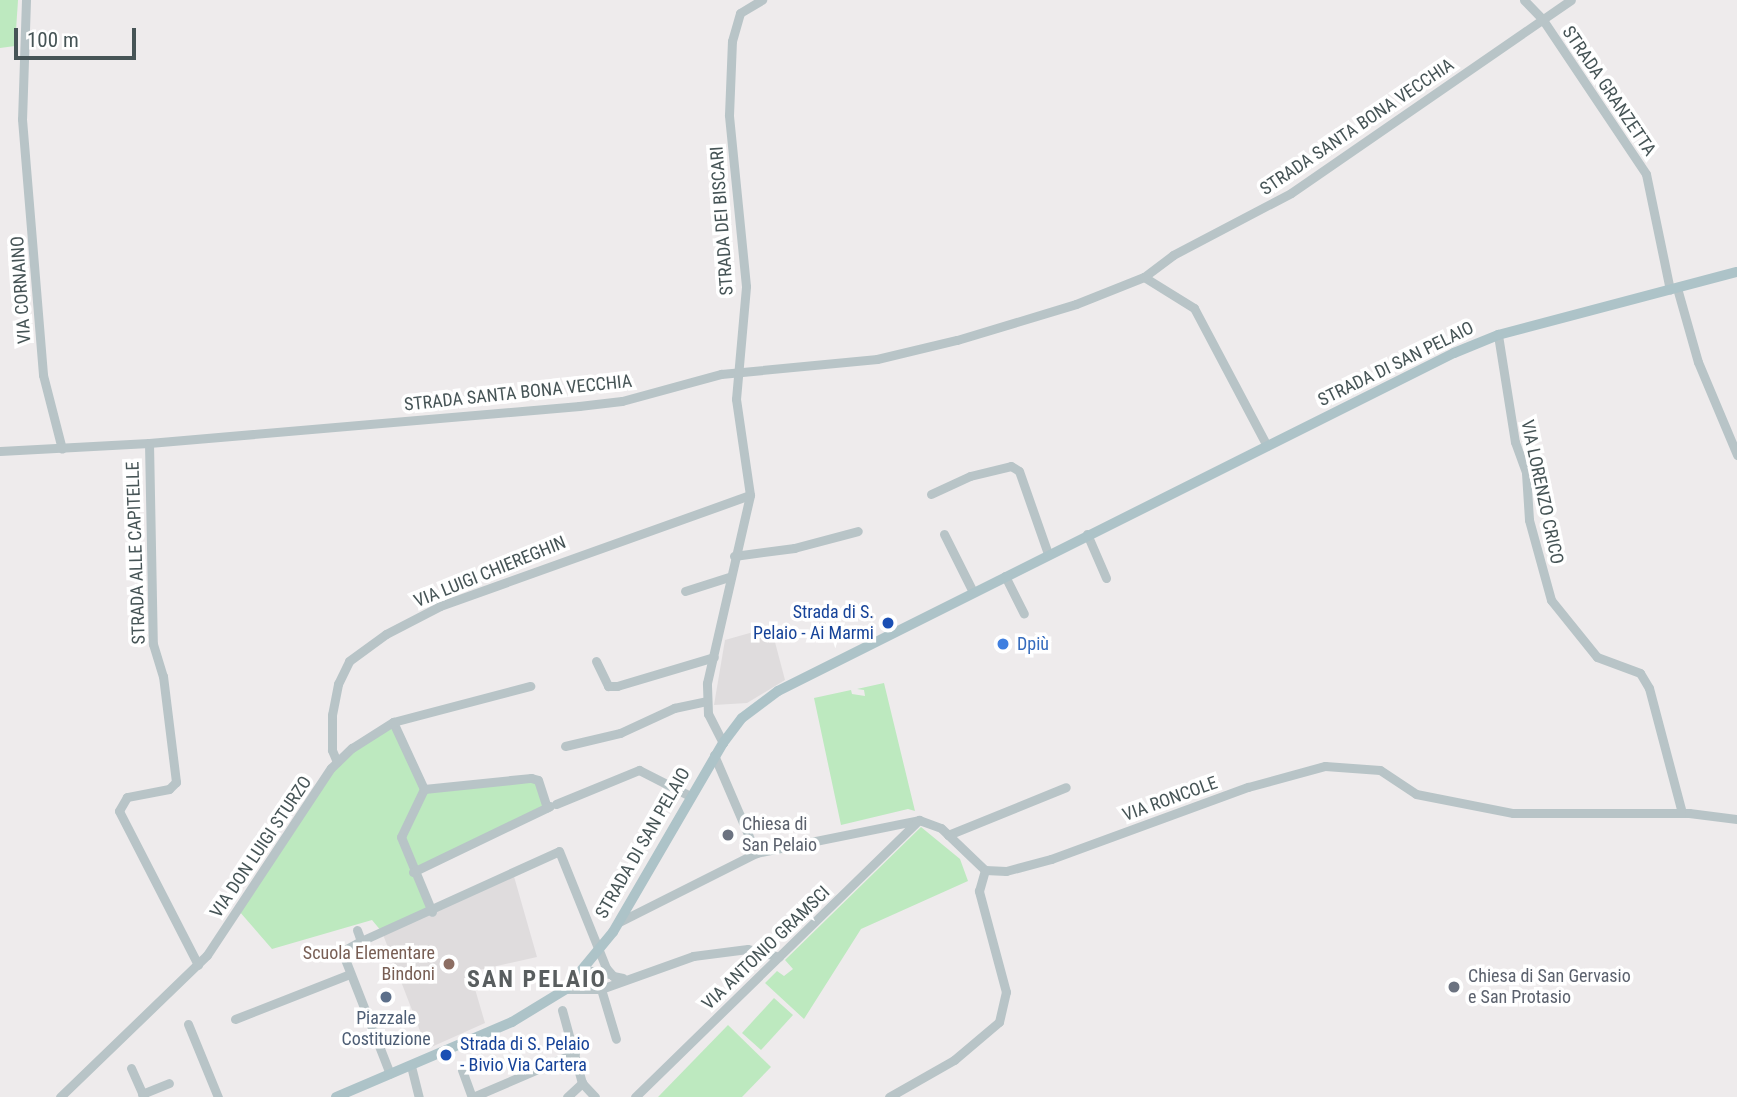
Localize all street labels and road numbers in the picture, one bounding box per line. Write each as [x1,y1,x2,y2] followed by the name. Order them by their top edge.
[1558,22,1660,160] street label: STRADA GRANZETTA
[1256,54,1458,200] street label: STRADA SANTA BONA VECCHIA
[706,146,738,296] street label: STRADA DEI BISCARI
[6,235,36,345] street label: VIA CORNAINO
[1315,317,1477,411] street label: STRADA DI SAN PELAIO
[403,370,633,416] street label: STRADA SANTA BONA VECCHIA
[1516,418,1568,566] street label: VIA LORENZO CRICO
[122,461,150,645] street label: STRADA ALLE CAPITELLE
[411,532,569,612] street label: VIA LUIGI CHIEREGHIN
[591,764,695,922] street label: STRADA DI SAN PELAIO
[206,772,316,922] street label: VIA DON LUIGI STURZO
[1120,772,1220,826] street label: VIA RONCOLE
[698,881,834,1015] street label: VIA ANTONIO GRAMSCI

